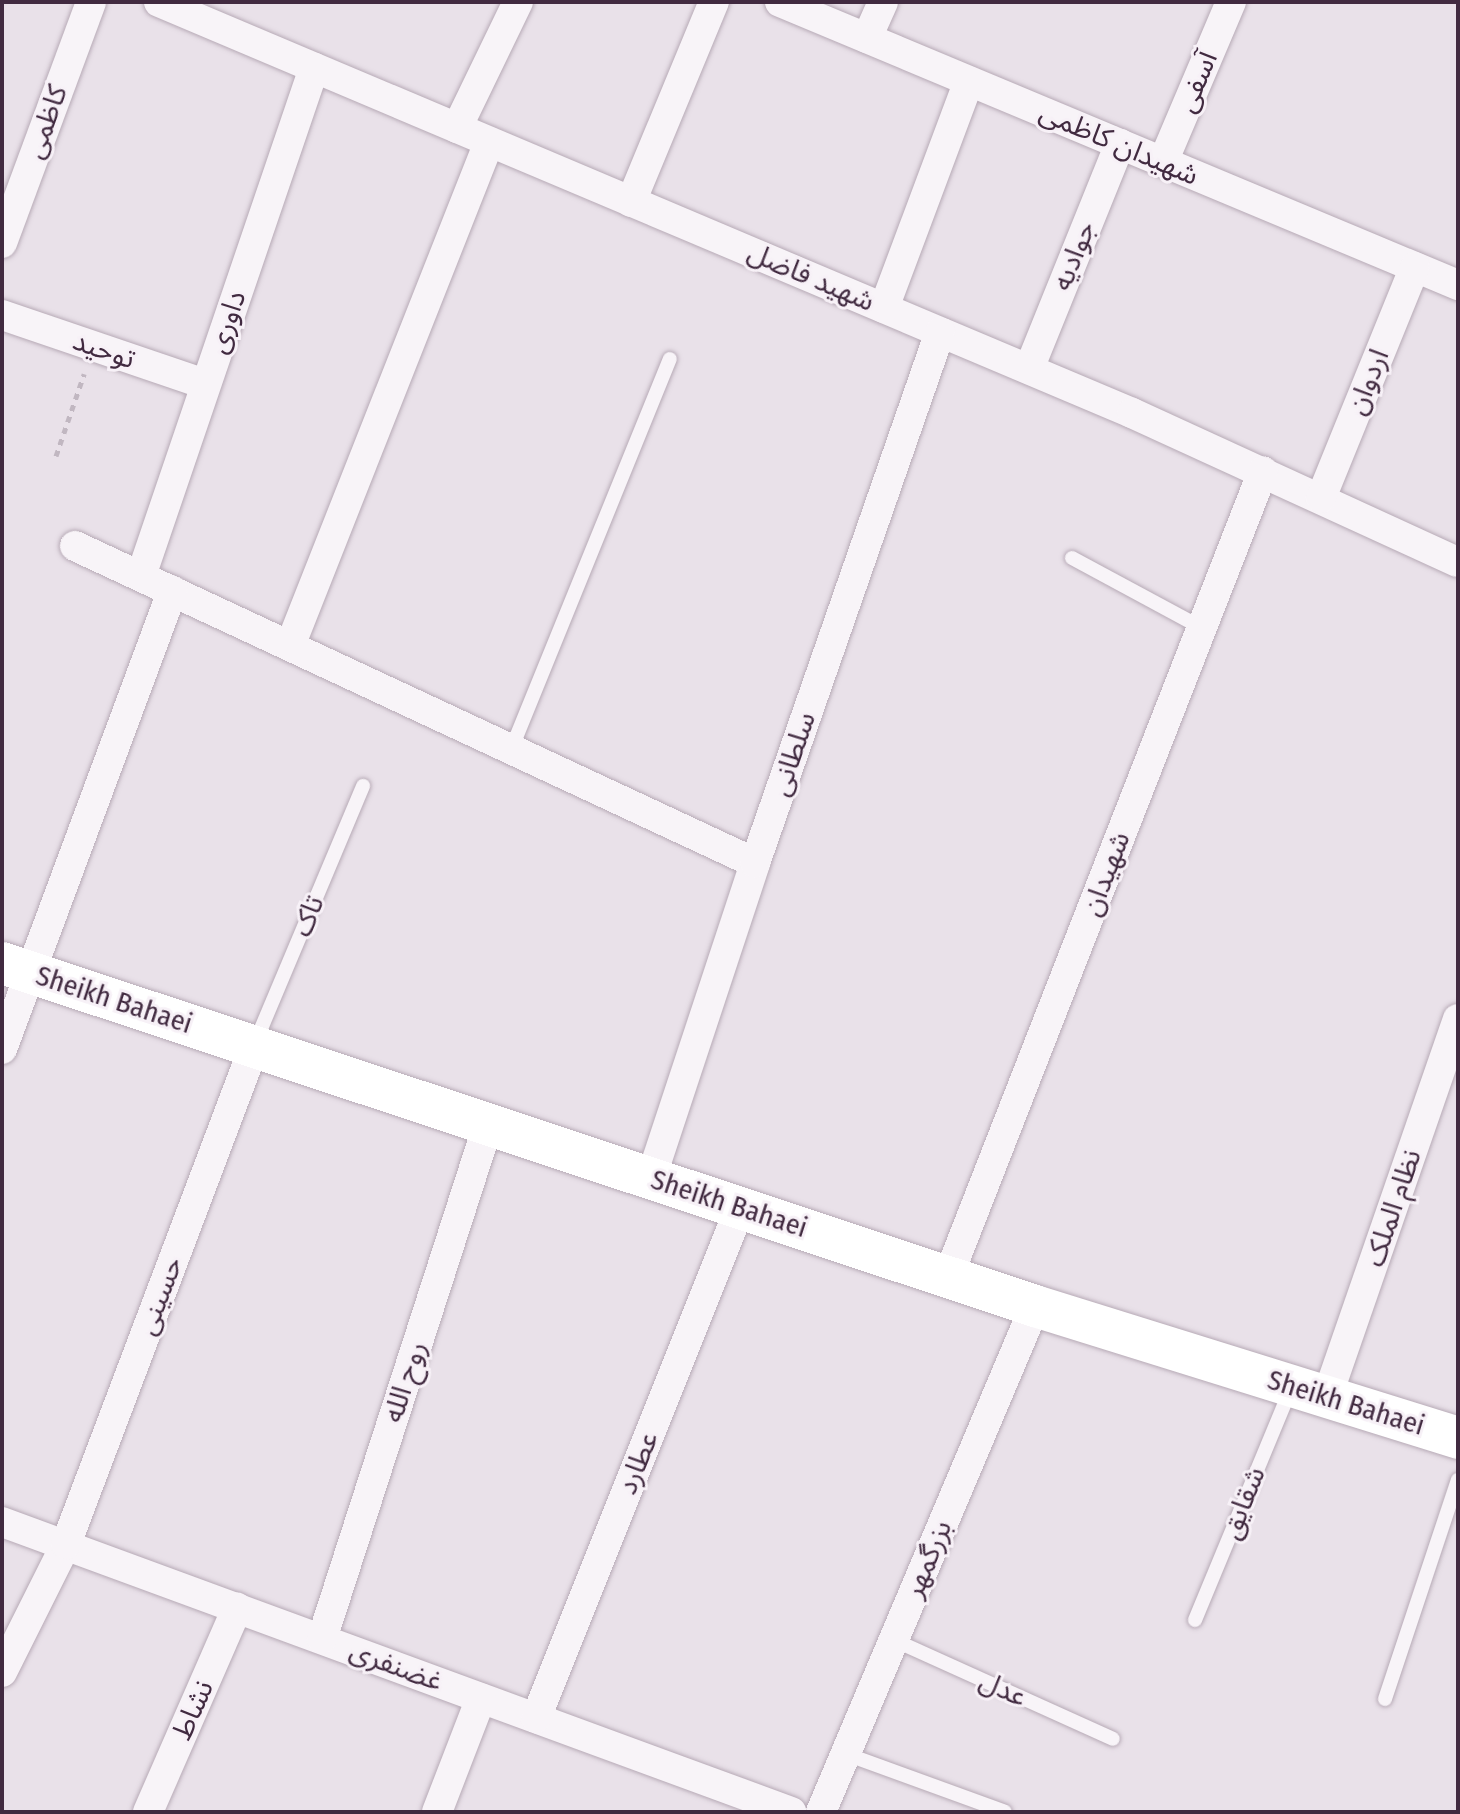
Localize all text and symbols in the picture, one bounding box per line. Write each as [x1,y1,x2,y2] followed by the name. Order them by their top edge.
[1169,46,1225,118] street label: آسفی
[17,81,75,163] street label: کاظمی
[1034,95,1204,193] street label: شهیدان کاظمی
[1045,216,1103,296] street label: جوادیه
[743,235,879,319] street label: شهید فاضل
[201,286,253,358] street label: داوری
[69,324,139,376] street label: توحید
[1340,344,1396,420] street label: اردوان
[763,708,823,800] street label: سلطانی
[1075,827,1137,921] street label: شهیدان
[285,891,331,941] street label: تاک
[32,959,196,1041] street label: Sheikh Bahaei
[1357,1145,1429,1271] street label: نظام الملک
[647,1163,811,1245] street label: Sheikh Bahaei
[130,1252,190,1340] street label: حسینی
[376,1337,434,1427] street label: روح الله
[1263,1363,1429,1443] street label: Sheikh Bahaei
[610,1427,666,1499] street label: عطارد
[1213,1462,1273,1544] street label: شقایق
[897,1515,959,1603] street label: بزرگمهر
[345,1634,447,1698] street label: غضنفری
[974,1664,1032,1714] street label: عدل
[165,1675,221,1745] street label: نشاط

